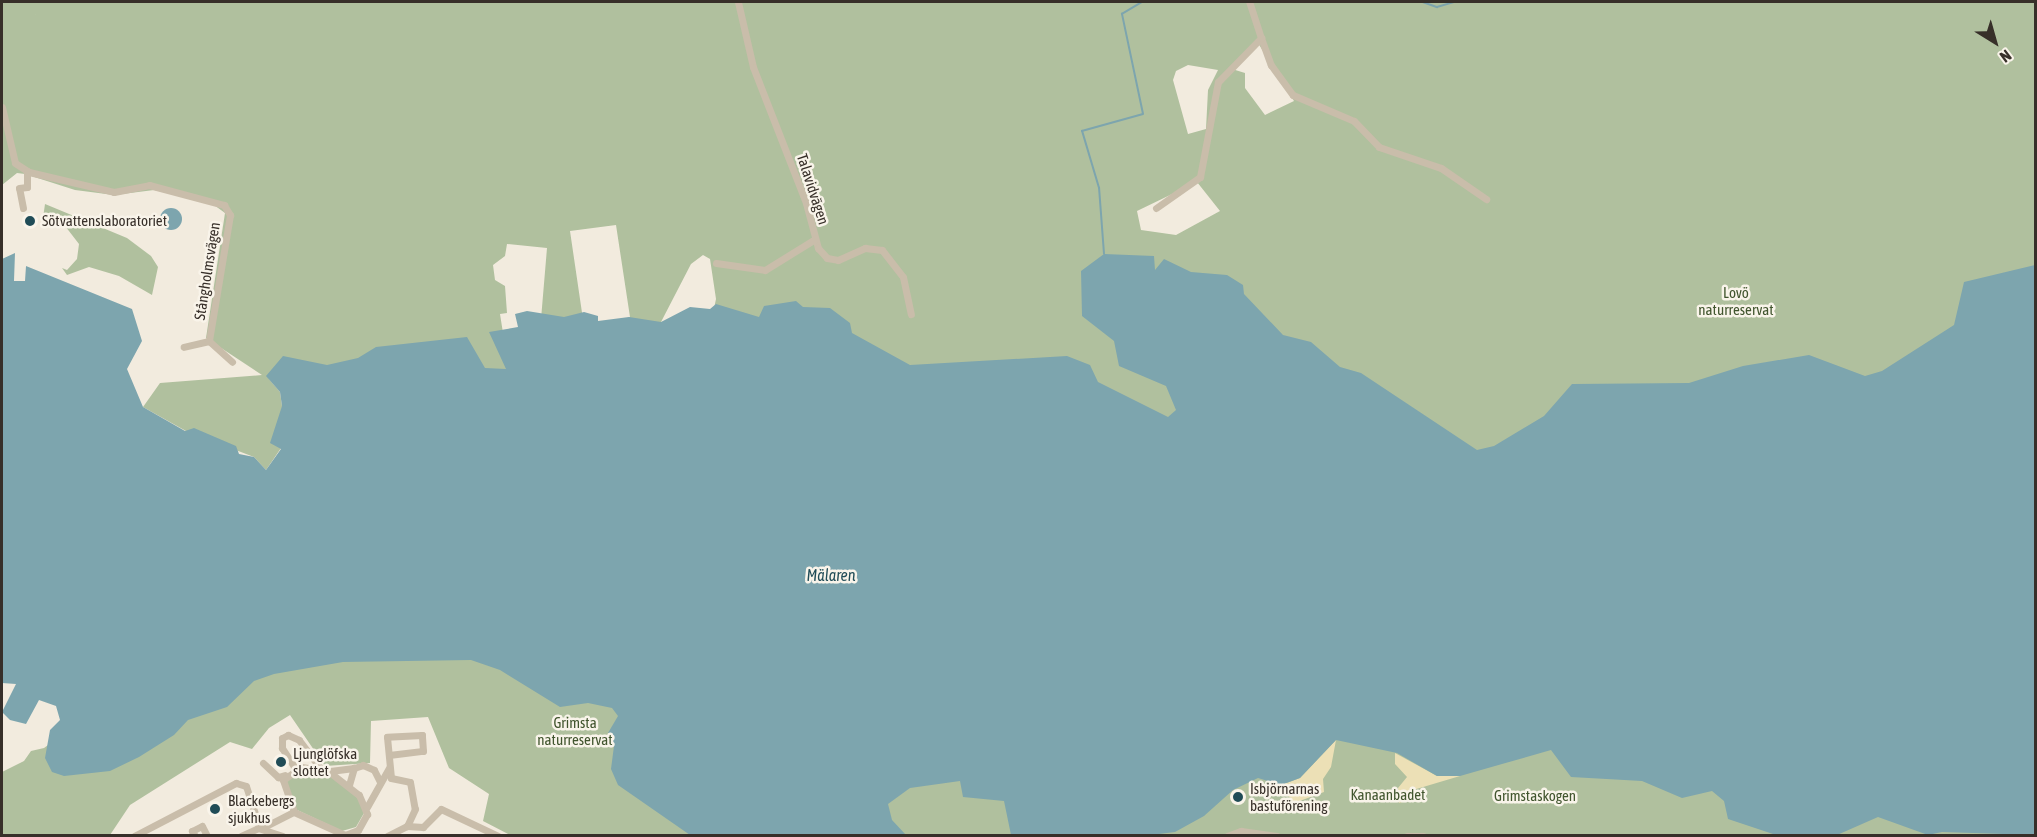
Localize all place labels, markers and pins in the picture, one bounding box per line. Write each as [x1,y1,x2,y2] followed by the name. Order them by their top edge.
[42,212,167,230] place label: Sötvattenslaboratoriet
[23,214,37,228] marker: Sötvattenslaboratoriet
[293,744,357,779] place label: Ljunglöfska slottet
[274,755,288,769] marker: Ljunglöfska slottet
[1250,779,1328,814] place label: Isbjörnarnas bastuförening
[1231,790,1245,804] marker: Isbjörnarnas bastuförening
[228,791,294,826] place label: Blackebergs sjukhus
[206,800,224,818] marker: Blackebergs sjukhus

